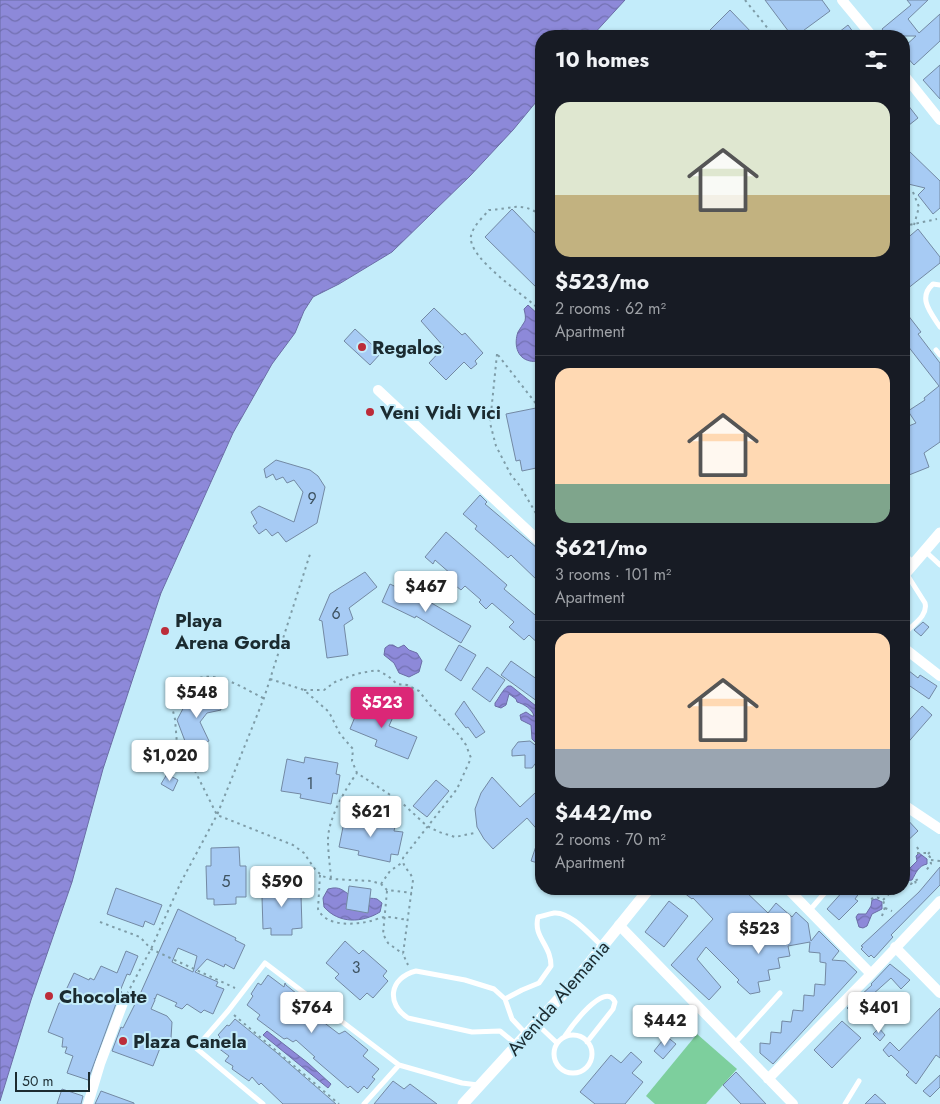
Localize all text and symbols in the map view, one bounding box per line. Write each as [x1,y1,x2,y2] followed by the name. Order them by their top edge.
[555,45,649,75] text: 10 homes
[862,46,890,74] icon: filters
[678,135,768,225] icon: home
[555,267,649,297] text: $523/mo
[555,297,666,320] text: 2 rooms · 62 m²
[555,320,625,343] text: Apartment
[372,334,442,361] place label: Regalos
[356,341,368,353] marker: Regalos
[379,399,501,426] place label: Veni Vidi Vici
[678,400,768,490] icon: home
[364,406,376,418] marker: Veni Vidi Vici
[307,487,317,510] house number: 9
[555,533,647,563] text: $621/mo
[555,563,671,586] text: 3 rooms · 101 m²
[396,570,456,613] pin: $467
[405,575,447,598] text: $467
[555,586,625,609] text: Apartment
[331,602,341,625] house number: 6
[174,607,291,656] place label: Playa Arena Gorda
[159,625,171,637] marker: Playa Arena Gorda
[678,665,768,755] icon: home
[167,676,227,719] pin: $548
[176,681,218,704] text: $548
[352,686,412,729] pin: $523
[362,691,402,714] text: $523
[129,740,211,782] pin: $1,020
[143,744,197,767] text: $1,020
[306,772,314,795] house number: 1
[341,796,401,838] pin: $621
[555,798,652,828] text: $442/mo
[351,800,391,823] text: $621
[555,828,666,851] text: 2 rooms · 70 m²
[555,851,625,874] text: Apartment
[252,866,312,908] pin: $590
[221,870,231,893] house number: 5
[261,870,303,893] text: $590
[729,912,789,955] pin: $523
[739,917,779,940] text: $523
[500,935,616,1061] street label: Avenida Alemania
[352,956,361,979] house number: 3
[59,983,147,1010] place label: Chocolate
[43,990,55,1002] marker: Chocolate
[282,992,342,1034] pin: $764
[849,992,909,1034] pin: $401
[291,996,333,1019] text: $764
[859,996,899,1019] text: $401
[635,1004,695,1047] pin: $442
[644,1009,686,1032] text: $442
[133,1028,247,1055] place label: Plaza Canela
[117,1035,129,1047] marker: Plaza Canela
[15,1069,90,1092] scale bar
[22,1071,53,1091] text: 50 m

